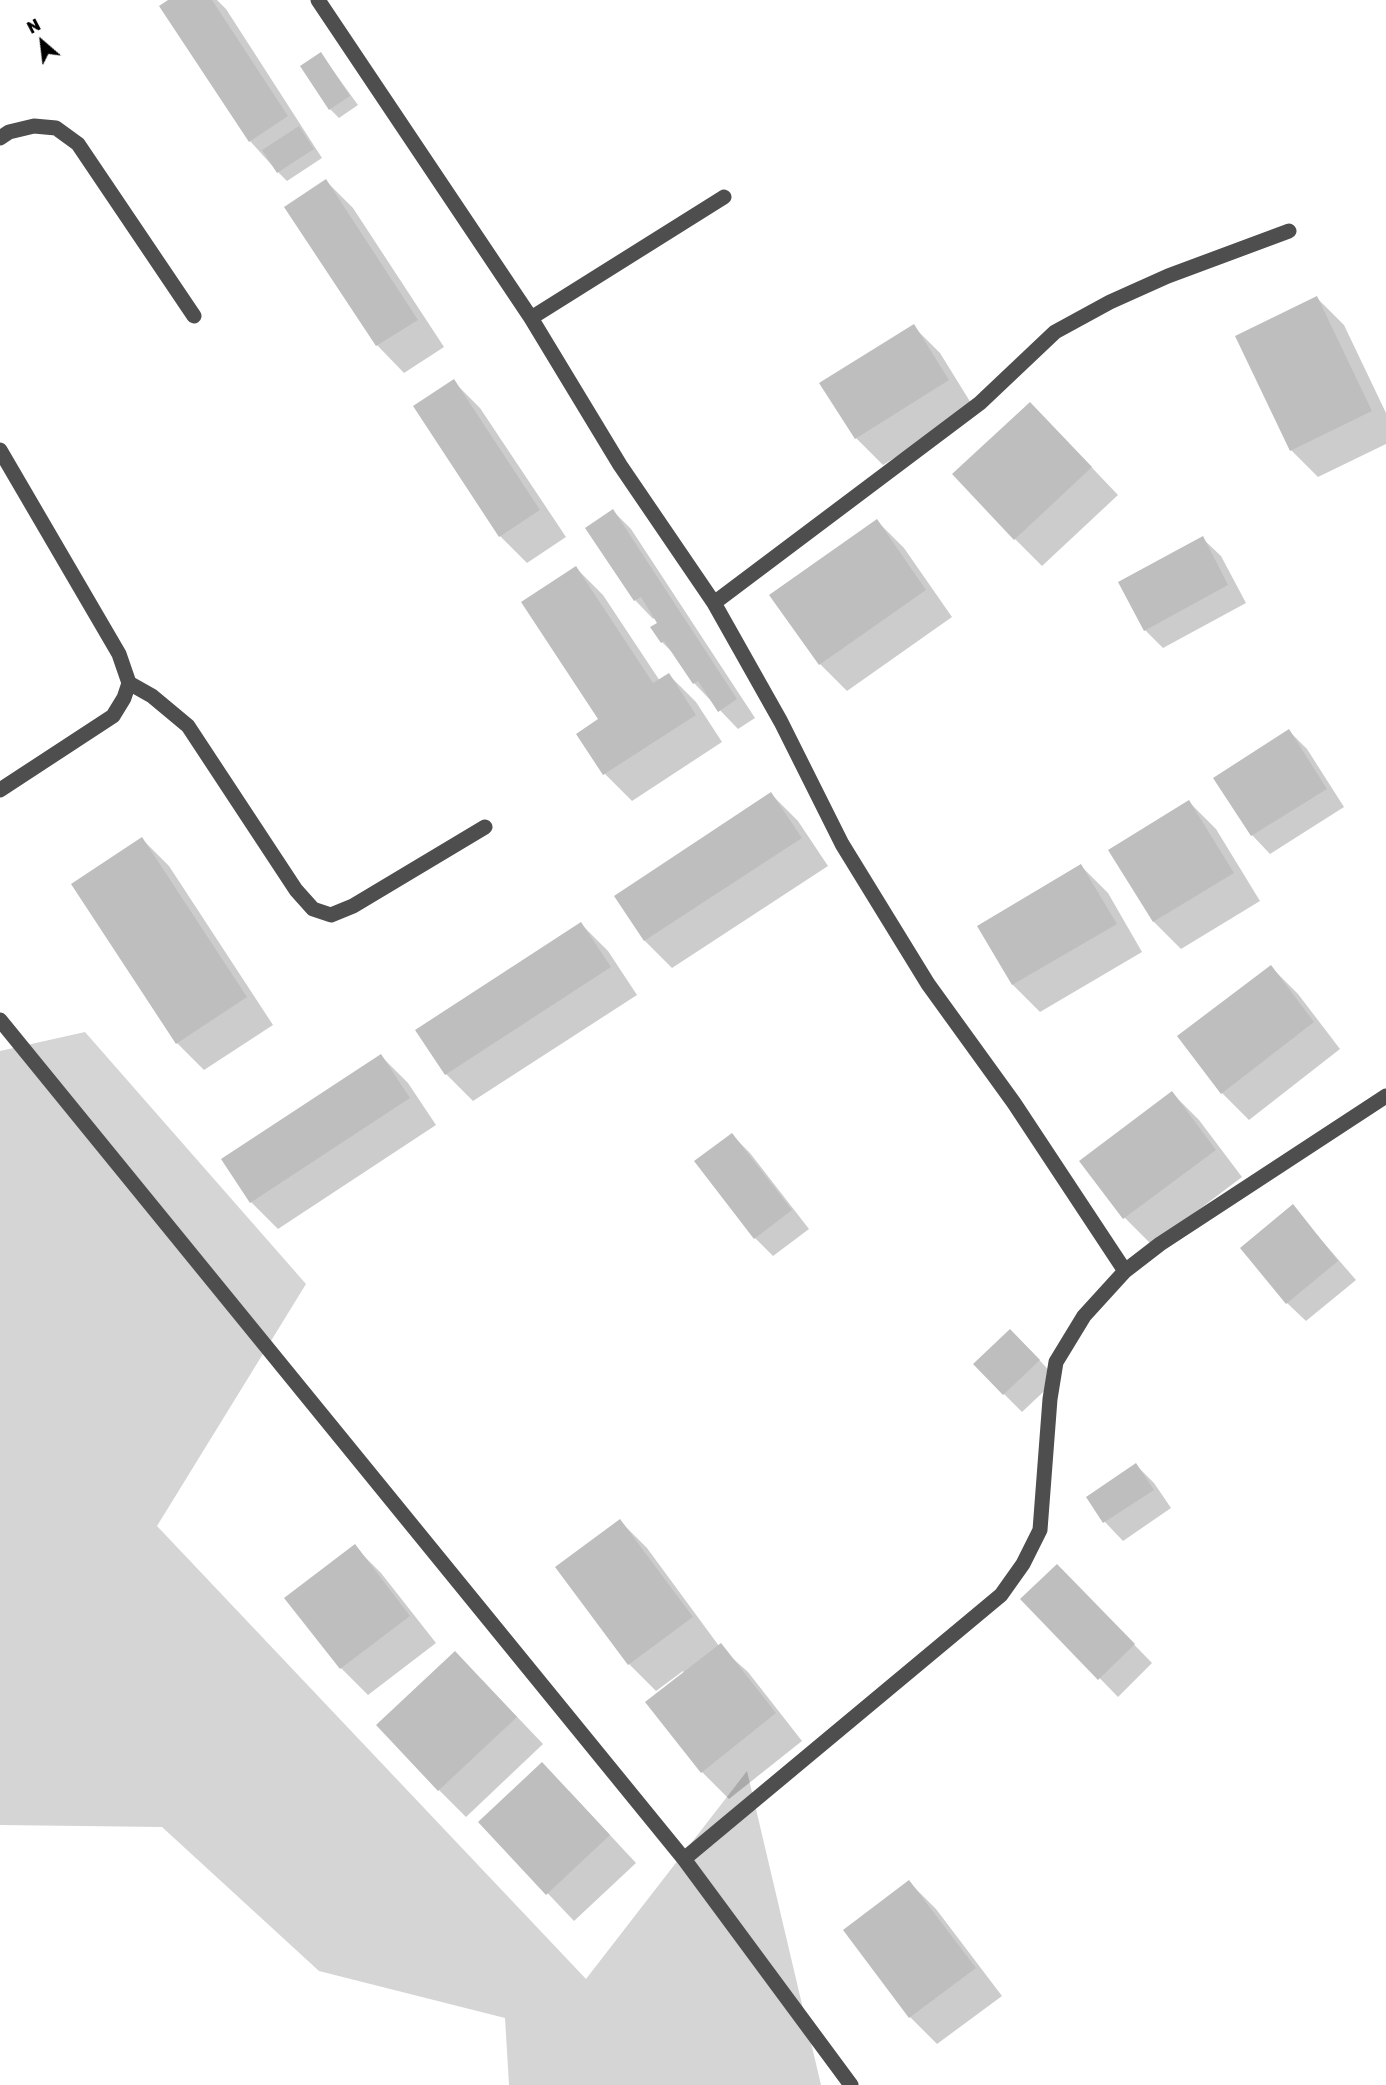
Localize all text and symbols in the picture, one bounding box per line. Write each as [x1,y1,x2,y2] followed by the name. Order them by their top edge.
[12,12,72,72] north arrow
[23,14,44,38] text: N

